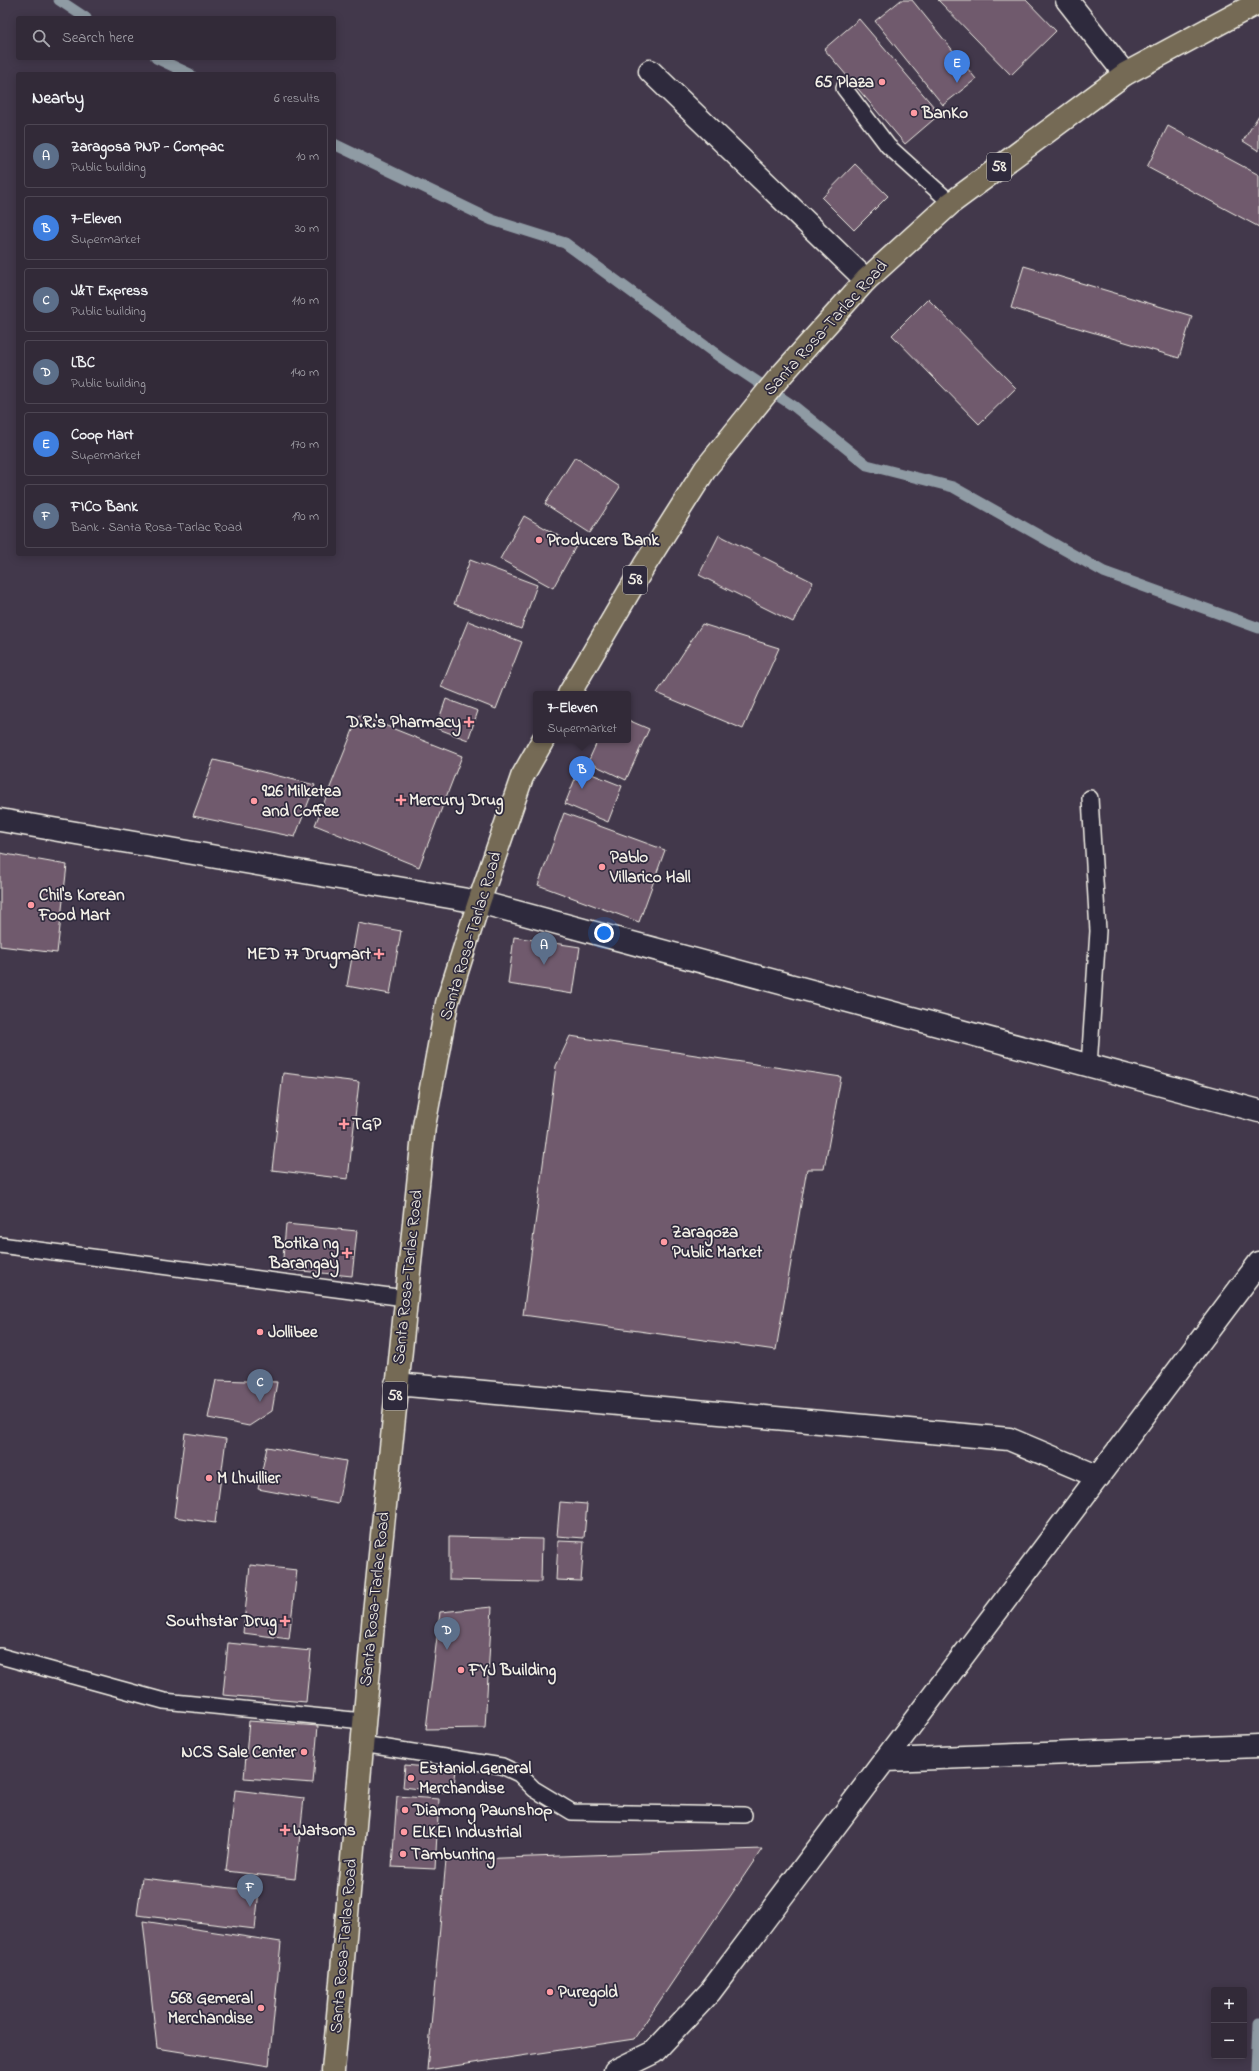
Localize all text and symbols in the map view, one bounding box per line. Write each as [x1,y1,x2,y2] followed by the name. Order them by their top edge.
[16,16,336,60] search box
[30,27,52,49] icon: search
[62,27,134,49] text: Search here
[944,50,970,83] pin: E
[815,70,874,95] place label: 65 Plaza
[877,77,887,87] marker: 65 Plaza
[32,86,84,111] text: Nearby
[274,89,320,108] text: 6 results
[921,101,968,126] place label: BanKo
[909,108,919,118] marker: BanKo
[71,136,224,158] text: Zaragosa PNP - Compac
[42,147,50,166] text: A
[296,147,319,166] text: 10 m
[987,153,1011,181] road number: 58
[71,158,146,177] text: Public building
[71,208,122,230] text: 7-Eleven
[42,219,50,238] text: B
[295,219,319,238] text: 30 m
[71,230,141,249] text: Supermarket
[758,254,894,401] street label: Santa Rosa-Tarlac Road
[71,280,148,302] text: J&T Express
[42,291,50,310] text: C
[292,291,319,310] text: 110 m
[71,302,146,321] text: Public building
[71,352,95,374] text: LBC
[41,363,51,382] text: D
[291,363,319,382] text: 140 m
[71,374,146,393] text: Public building
[71,424,134,446] text: Coop Mart
[42,435,50,454] text: E
[291,435,319,454] text: 170 m
[71,446,141,465] text: Supermarket
[71,496,138,518] text: FICO Bank
[42,507,50,526] text: F
[292,507,319,526] text: 190 m
[71,518,242,537] text: Bank · Santa Rosa-Tarlac Road
[547,528,659,553] place label: Producers Bank
[534,535,544,545] marker: Producers Bank
[623,566,647,594] road number: 58
[533,691,631,743] popup
[547,697,598,719] text: 7-Eleven
[346,710,462,737] place label: D.R.'s Pharmacy
[464,717,474,727] marker: D.R.'s Pharmacy
[547,719,617,738] text: Supermarket
[569,756,595,789] pin: B
[261,779,341,824] place label: 926 Milketea and Coffee
[409,788,504,815] place label: Mercury Drug
[396,795,406,805] marker: Mercury Drug
[249,796,259,806] marker: 926 Milketea and Coffee
[609,845,691,890] place label: Pablo Villarico Hall
[433,848,509,1023] street label: Santa Rosa-Tarlac Road
[597,862,607,872] marker: Pablo Villarico Hall
[38,883,125,928] place label: Chil's Korean Food Mart
[26,900,36,910] marker: Chil's Korean Food Mart
[594,923,614,943] your location
[531,932,557,965] pin: A
[247,942,371,969] place label: MED 77 Drugmart
[374,949,384,959] marker: MED 77 Drugmart
[352,1112,381,1137] place label: TGP
[339,1119,349,1129] marker: TGP
[386,1188,430,1365] street label: Santa Rosa-Tarlac Road
[672,1220,763,1265] place label: Zaragoza Public Market
[268,1231,340,1278] place label: Botika ng Barangay
[659,1237,669,1247] marker: Zaragoza Public Market
[342,1248,352,1258] marker: Botika ng Barangay
[268,1320,319,1345] place label: Jollibee
[255,1327,265,1337] marker: Jollibee
[247,1369,273,1402] pin: C
[383,1382,407,1410] road number: 58
[217,1466,281,1491] place label: M Lhuillier
[204,1473,214,1483] marker: M Lhuillier
[353,1510,397,1687] street label: Santa Rosa-Tarlac Road
[166,1609,277,1636] place label: Southstar Drug
[280,1616,290,1626] marker: Southstar Drug
[434,1617,460,1650] pin: D
[468,1658,556,1685] place label: FYJ Building
[456,1665,466,1675] marker: FYJ Building
[181,1740,297,1765] place label: NCS Sale Center
[299,1747,309,1757] marker: NCS Sale Center
[419,1756,531,1801] place label: Estaniol General Merchandise
[406,1773,416,1783] marker: Estaniol General Merchandise
[412,1798,552,1825] place label: Diamong Pawnshop
[400,1805,410,1815] marker: Diamong Pawnshop
[293,1818,356,1843] place label: Watsons
[412,1820,522,1845] place label: ELKEI Industrial
[280,1825,290,1835] marker: Watsons
[399,1827,409,1837] marker: ELKEI Industrial
[411,1842,495,1869] place label: Tambunting
[398,1849,408,1859] marker: Tambunting
[324,1857,364,2034] street label: Santa Rosa-Tarlac Road
[237,1874,263,1907] pin: F
[558,1980,618,2007] place label: Puregold
[168,1986,254,2031] place label: 568 Gemeral Merchandise
[545,1987,555,1997] marker: Puregold
[1211,1987,1247,2059] map controls
[1211,1987,1247,2023] button: +
[256,2003,266,2013] marker: 568 Gemeral Merchandise
[1211,2023,1247,2059] button: −

